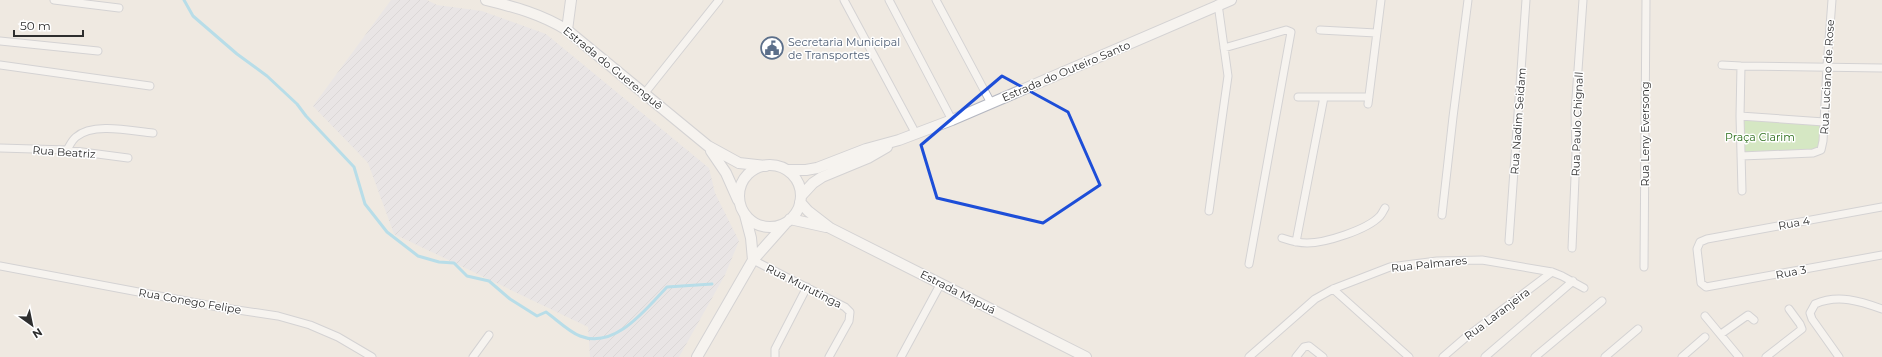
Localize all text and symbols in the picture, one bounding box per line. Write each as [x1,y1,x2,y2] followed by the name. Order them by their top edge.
[14,12,83,38] scale bar
[20,18,51,33] text: 50 m
[1817,19,1837,135] street label: Rua Luciano de Rose
[560,24,666,113] street label: Estrada do Guerenguê
[759,35,785,61] public building icon: Secretaria Municipal de Transportes
[788,35,900,62] place label: Secretaria Municipal de Transportes
[1000,38,1132,104] street label: Estrada do Outeiro Santo
[1507,67,1529,175] street label: Rua Nadim Seidam
[1568,71,1586,177] street label: Rua Paulo Chignall
[1638,81,1652,187] street label: Rua Leny Eversong
[1725,130,1795,144] park label: Praça Clarim
[32,143,96,161] street label: Rua Beatriz
[1777,213,1812,233] street label: Rua 4
[1390,253,1468,275] street label: Rua Palmares
[764,261,844,311] street label: Rua Murutinga
[1774,262,1808,282] street label: Rua 3
[918,267,998,317] street label: Estrada Mapuá
[138,285,243,317] street label: Rua Conego Felipe
[1461,285,1533,343] street label: Rua Laranjeira
[12,305,52,345] north arrow
[30,325,45,342] text: N

